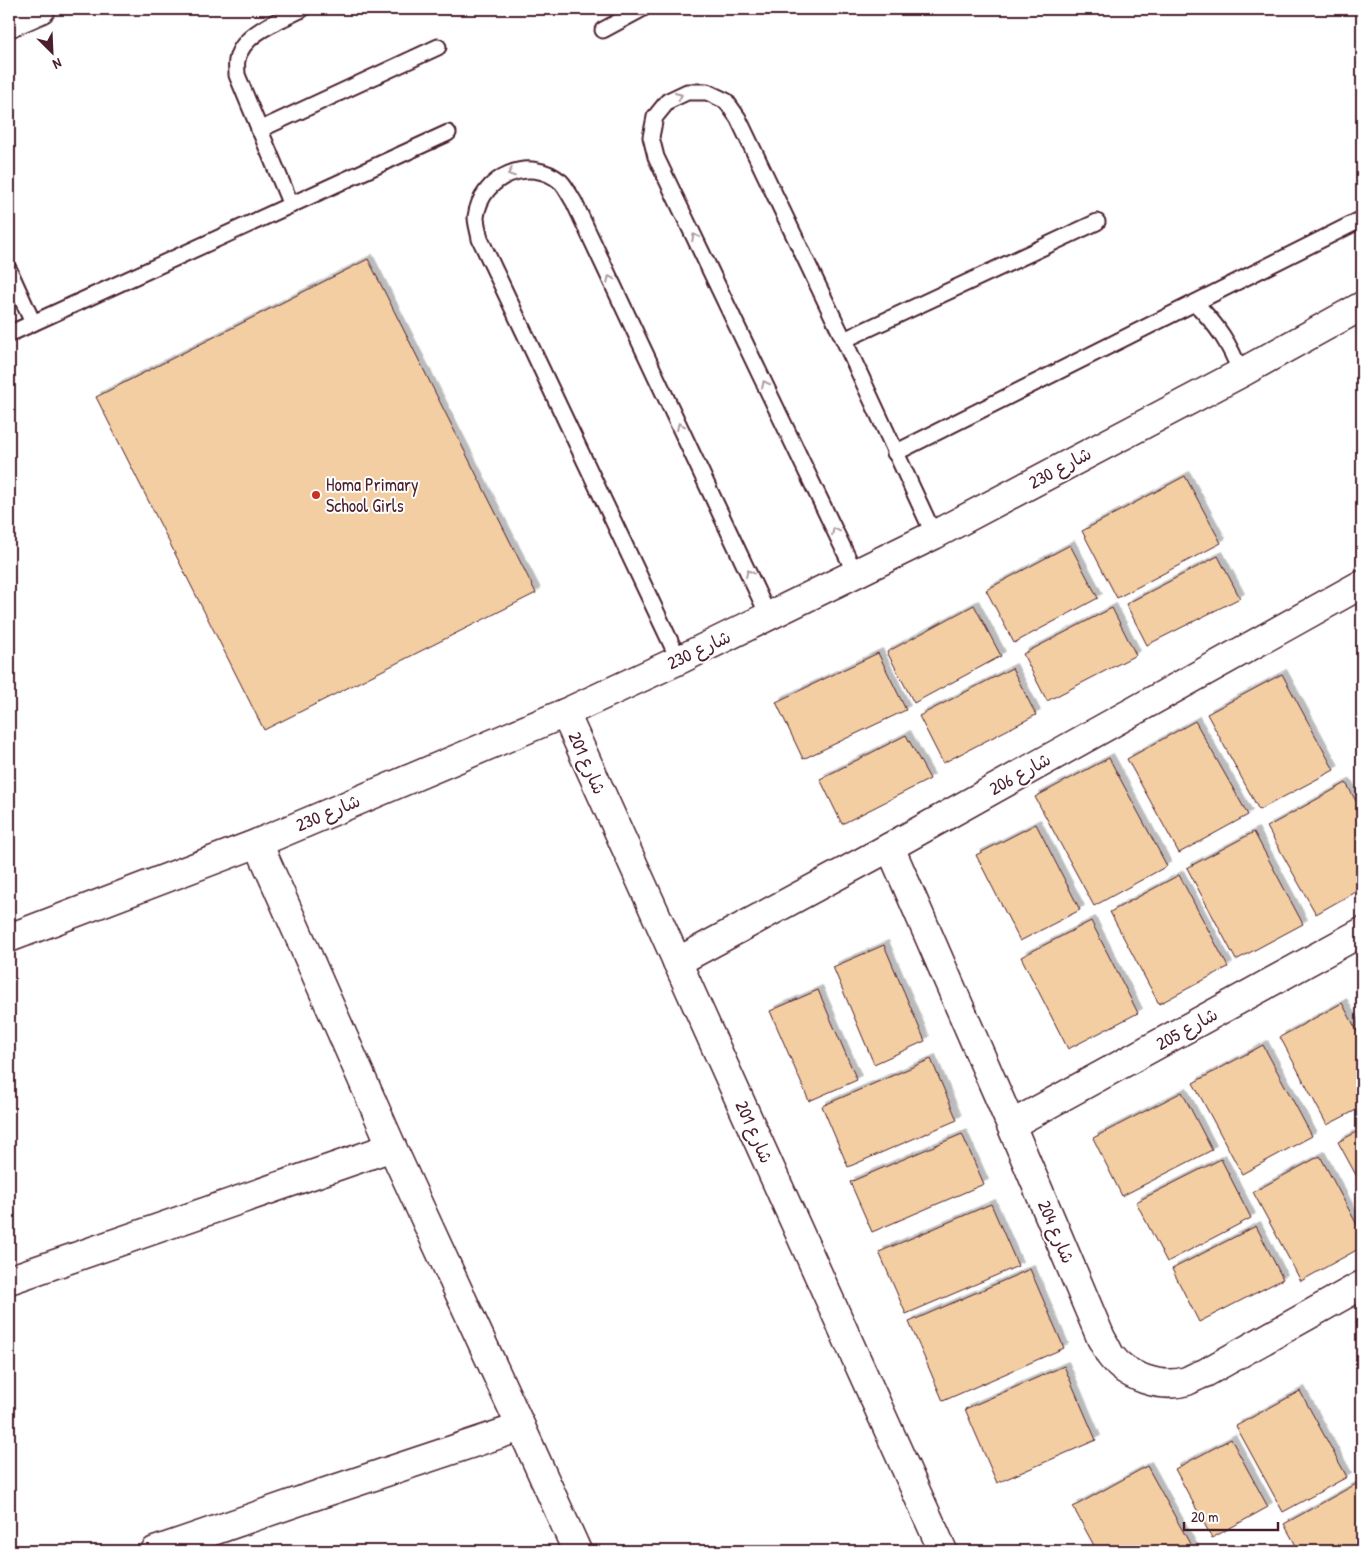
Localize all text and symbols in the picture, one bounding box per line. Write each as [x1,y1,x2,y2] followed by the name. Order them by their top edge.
[28,28,78,78] north arrow
[50,54,65,75] text: N
[674,91,683,102] one-way arrow
[507,168,515,178] one-way arrow
[690,233,701,242] one-way arrow
[606,275,617,284] one-way arrow
[760,380,771,389] one-way arrow
[675,422,686,431] one-way arrow
[1024,441,1096,494] street label: شارع 230
[326,472,419,518] place label: Homa Primary School Girls
[310,489,322,501] marker: Homa Primary School Girls
[831,527,841,536] one-way arrow
[744,569,755,578] one-way arrow
[663,624,735,675] street label: شارع 230
[563,728,612,798] street label: شارع 201
[985,746,1055,801] street label: شارع 206
[292,788,364,837] street label: شارع 230
[1151,1001,1222,1056] street label: شارع 205
[730,1097,779,1167] street label: شارع 201
[1032,1196,1081,1267] street label: شارع 204
[1184,1500,1277,1532] scale bar
[1191,1506,1218,1527] text: 20 m

